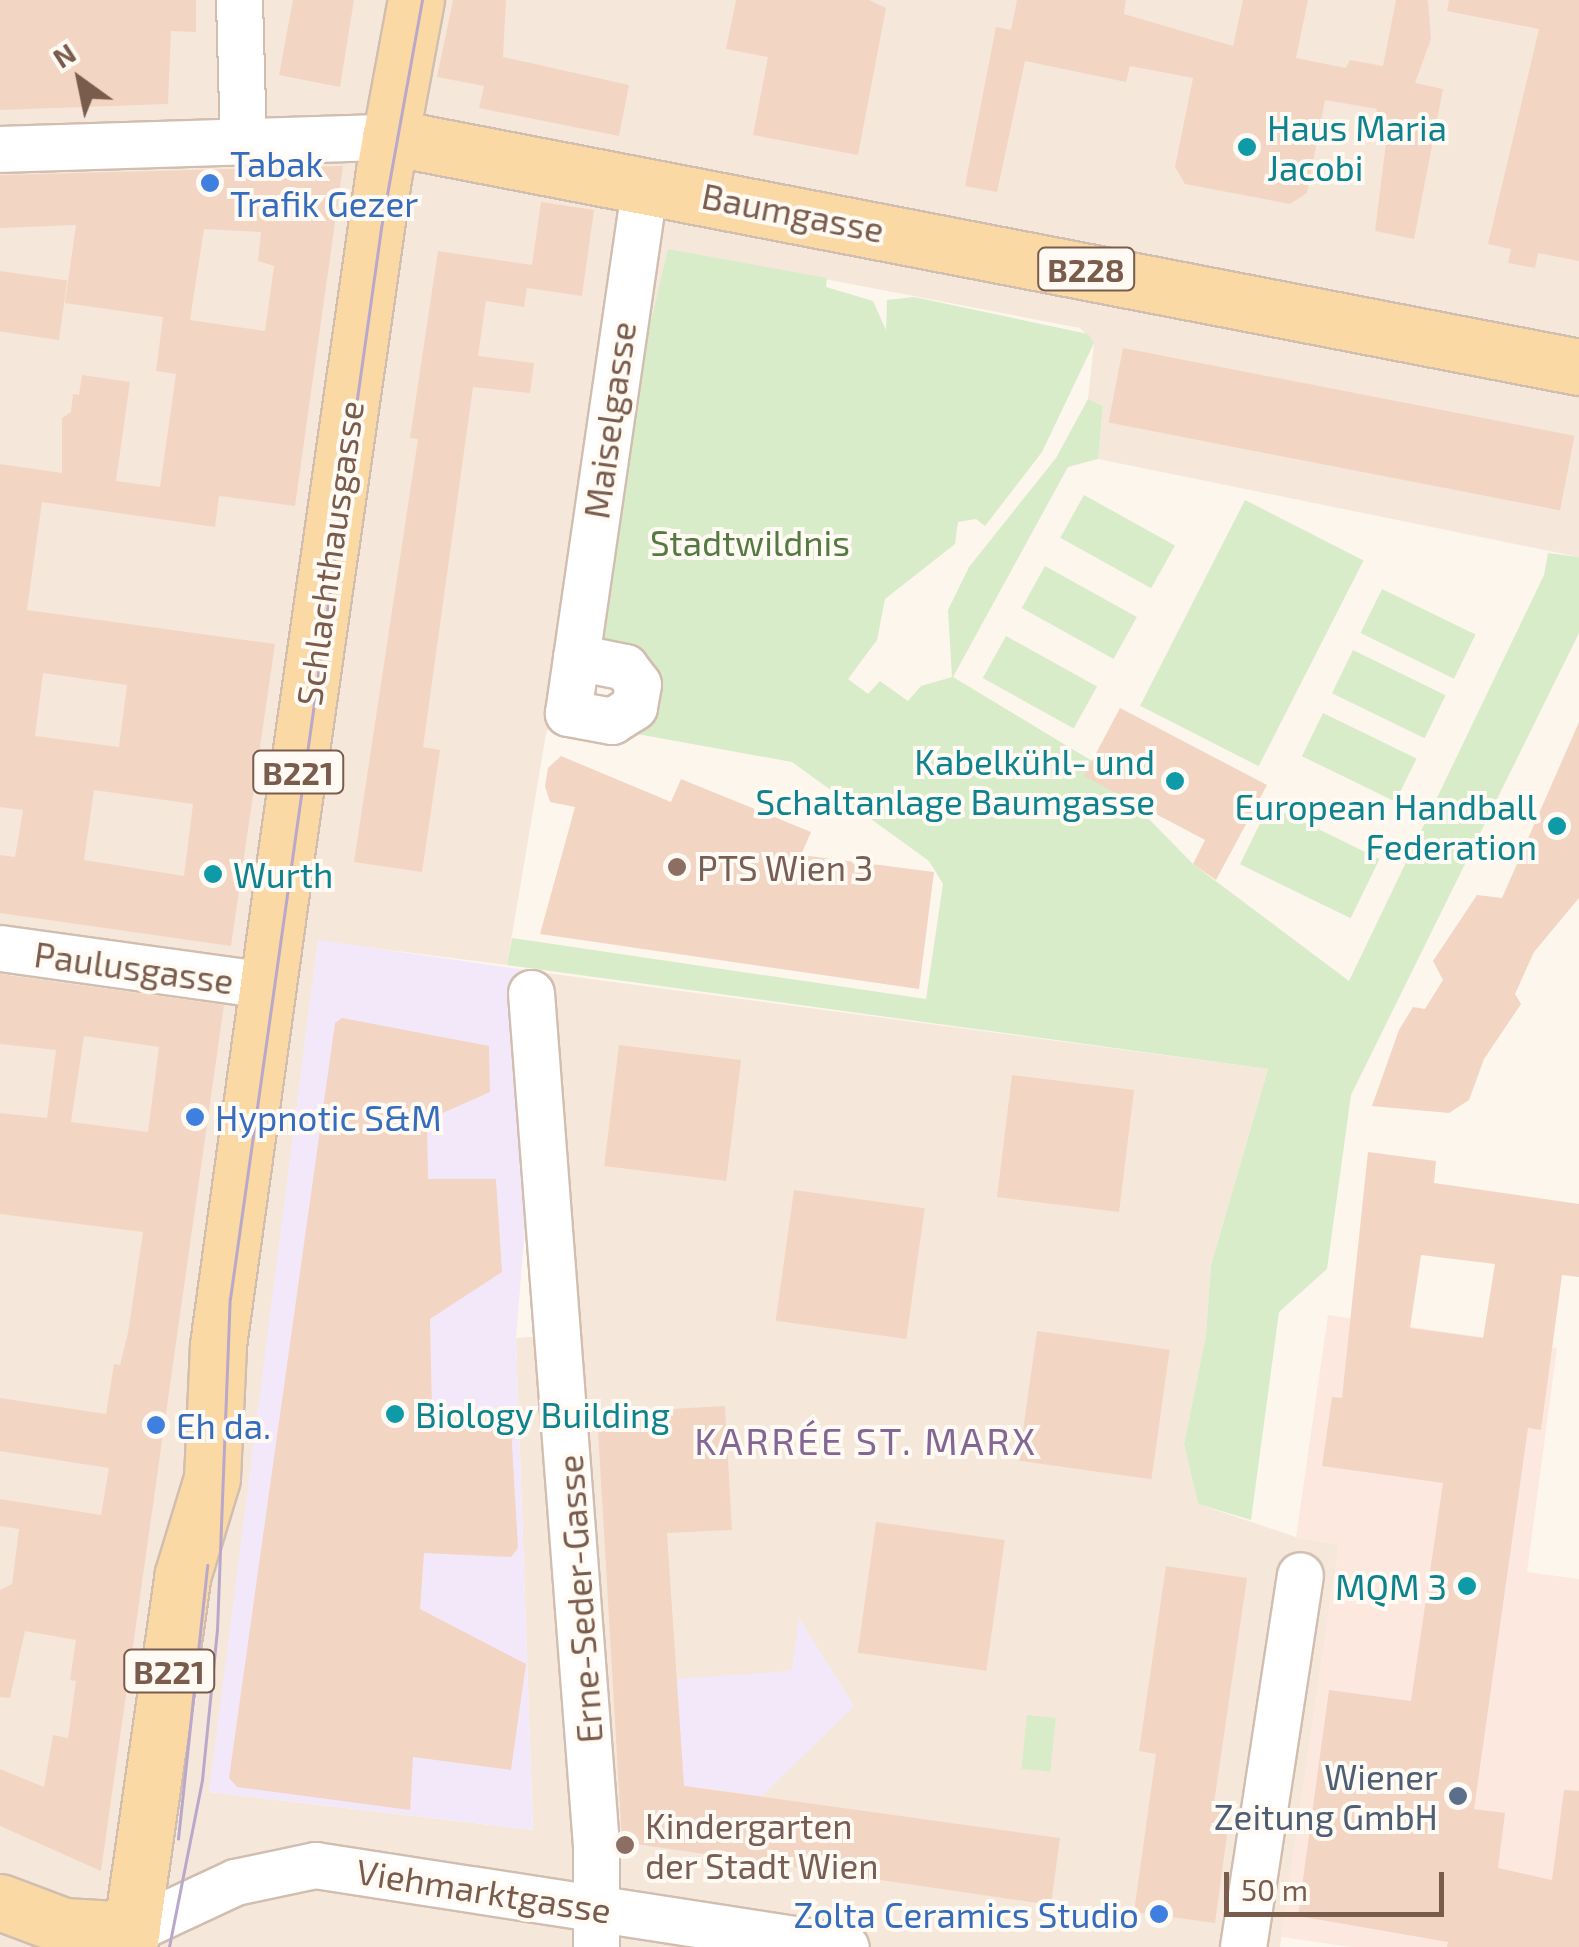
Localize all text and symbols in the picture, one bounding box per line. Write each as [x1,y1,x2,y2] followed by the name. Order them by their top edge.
[30,30,130,130] north arrow
[46,35,81,75] text: N
[1267,106,1447,188] place label: Haus Maria Jacobi
[1236,136,1258,158] marker: Haus Maria Jacobi
[230,142,419,224] place label: Tabak Trafik Gezer
[199,172,221,194] marker: Tabak Trafik Gezer
[698,174,888,250] street label: Baumgasse
[1036,242,1136,296] road number: B228
[574,319,644,521] street label: Maiselgasse
[287,398,371,708] street label: Schlachthausgasse
[650,521,850,563] park label: Stadtwildnis
[756,740,1155,822] place label: Kabelkühl- und Schaltanlage Baumgasse
[250,745,346,799] road number: B221
[1164,770,1186,792] marker: Kabelkühl- und Schaltanlage Baumgasse
[1235,785,1537,867] place label: European Handball Federation
[1546,815,1568,837] marker: European Handball Federation
[697,846,874,888] place label: PTS Wien 3
[233,853,333,895] place label: Wurth
[666,856,688,878] marker: PTS Wien 3
[202,863,224,885] marker: Wurth
[32,932,236,1002] street label: Paulusgasse
[215,1096,442,1138] place label: Hypnotic S&M
[184,1106,206,1128] marker: Hypnotic S&M
[415,1393,671,1435] place label: Biology Building
[384,1403,406,1425] marker: Biology Building
[176,1404,271,1446] place label: Eh da.
[145,1414,167,1436] marker: Eh da.
[694,1418,1038,1464] district label: KARRÉE ST. MARX
[548,1453,610,1745] street label: Erne-Seder-Gasse
[1335,1565,1447,1607] place label: MQM 3
[1456,1575,1478,1597] marker: MQM 3
[121,1644,216,1698] road number: B221
[1214,1755,1438,1837] place label: Wiener Zeitung GmbH
[1447,1785,1469,1807] marker: Wiener Zeitung GmbH
[645,1804,880,1886] place label: Kindergarten der Stadt Wien
[614,1834,636,1856] marker: Kindergarten der Stadt Wien
[354,1849,614,1931] street label: Viehmarktgasse
[1229,1852,1449,1914] scale bar
[1241,1871,1308,1907] text: 50 m
[793,1893,1139,1935] place label: Zolta Ceramics Studio
[1148,1903,1170,1925] marker: Zolta Ceramics Studio

